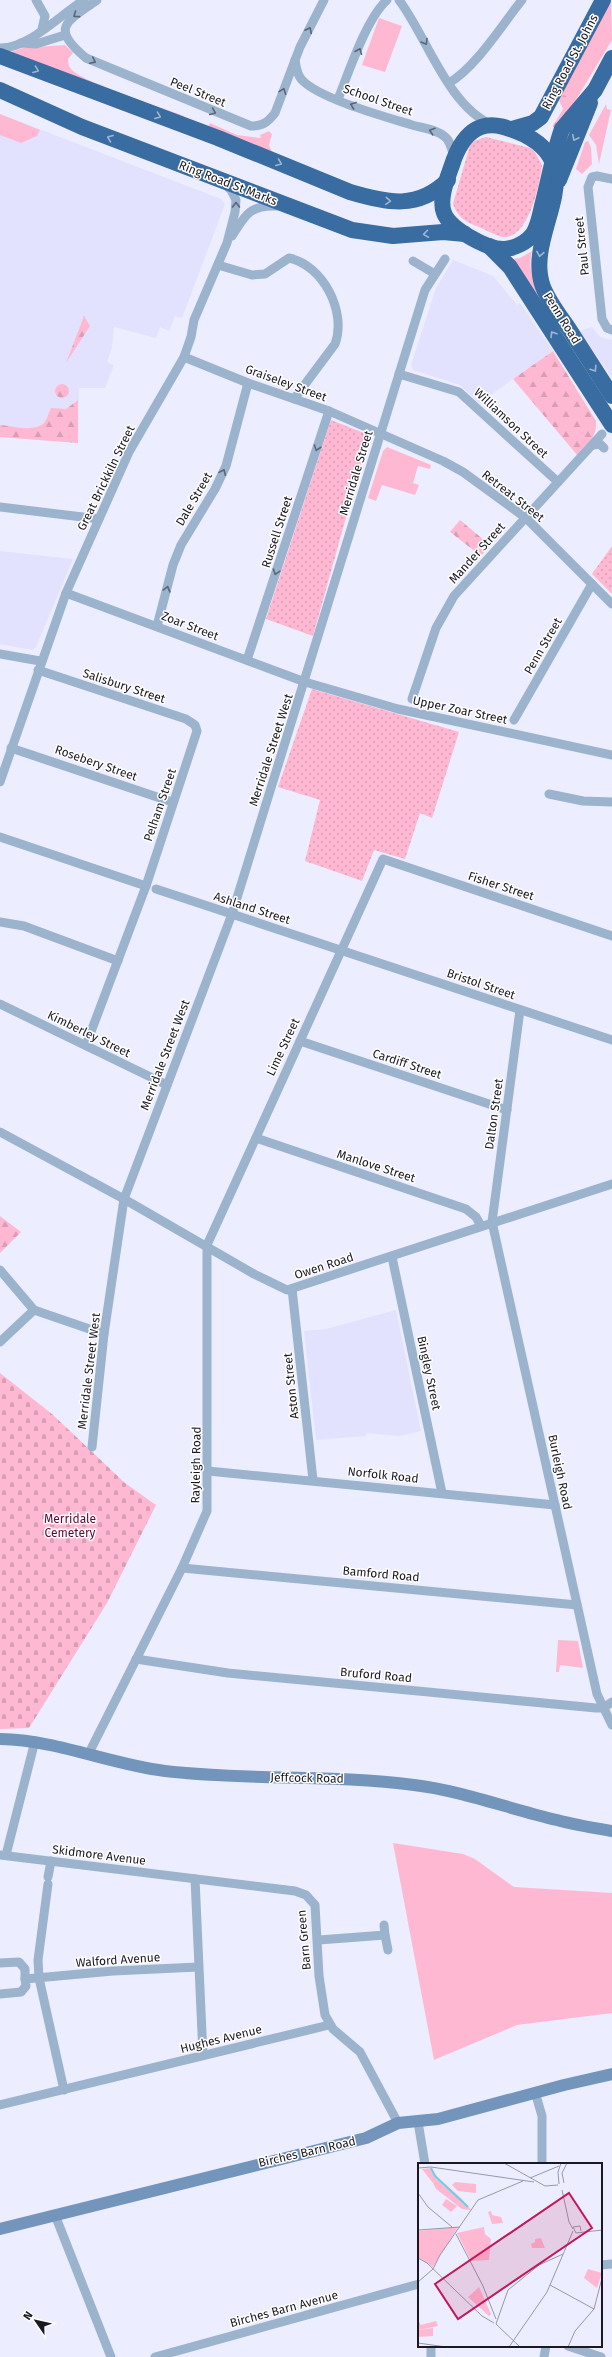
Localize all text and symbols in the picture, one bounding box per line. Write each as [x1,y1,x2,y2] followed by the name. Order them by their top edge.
[74,10,81,17] one-way arrow
[539,12,601,112] street label: Ring Road St. Johns
[304,27,312,34] one-way arrow
[420,38,428,45] one-way arrow
[354,47,362,54] one-way arrow
[89,56,96,64] one-way arrow
[33,65,40,73] one-way arrow
[168,74,229,110] street label: Peel Street
[341,82,415,119] street label: School Street
[279,88,287,95] one-way arrow
[349,101,356,109] one-way arrow
[209,107,216,115] one-way arrow
[154,111,161,119] one-way arrow
[429,127,436,136] one-way arrow
[107,134,114,142] one-way arrow
[572,134,579,142] one-way arrow
[177,158,280,208] street label: Ring Road St Marks
[274,158,282,166] one-way arrow
[385,196,391,205] one-way arrow
[232,202,240,208] one-way arrow
[572,215,592,276] street label: Paul Street
[423,229,429,238] one-way arrow
[536,251,545,257] one-way arrow
[541,290,583,346] street label: Penn Road
[550,331,558,338] one-way arrow
[243,362,329,404] street label: Graiseley Street
[589,364,596,371] one-way arrow
[471,385,551,461] street label: Williamson Street
[74,423,138,533] street label: Great Brickkiln Street
[336,428,376,517] street label: Merridale Street
[313,445,322,452] one-way arrow
[479,467,547,525] street label: Retreat Street
[173,469,215,528] street label: Dale Street
[218,469,226,476] one-way arrow
[259,494,295,570] street label: Russell Street
[446,519,508,586] street label: Mander Street
[272,568,281,575] one-way arrow
[162,585,171,592] one-way arrow
[160,609,221,643] street label: Zoar Street
[521,615,565,677] street label: Penn Street
[81,666,168,706] street label: Salisbury Street
[246,691,296,808] street label: Merridale Street West
[411,693,509,727] street label: Upper Zoar Street
[53,742,140,784] street label: Rosebery Street
[141,766,179,843] street label: Pelham Street
[466,869,536,903] street label: Fisher Street
[212,889,293,927] street label: Ashland Street
[445,966,518,1002] street label: Bristol Street
[137,997,193,1112] street label: Merridale Street West
[45,1008,133,1060] street label: Kimberley Street
[264,1015,303,1078] street label: Lime Street
[371,1046,444,1082] street label: Cardiff Street
[482,1077,506,1150] street label: Dalton Street
[335,1147,418,1185] street label: Manlove Street
[293,1250,355,1282] street label: Owen Road
[75,1311,103,1430] street label: Merridale Street West
[414,1335,444,1412] street label: Bingley Street
[280,1352,301,1420] street label: Aston Street
[188,1426,204,1504] street label: Rayleigh Road
[545,1433,575,1511] street label: Burleigh Road
[347,1464,419,1486] street label: Norfolk Road
[44,1512,96,1540] park label: Merridale Cemetery
[342,1564,420,1584] street label: Bamford Road
[339,1665,413,1685] street label: Bruford Road
[270,1770,344,1786] street label: Jeffcock Road
[51,1842,147,1868] street label: Skidmore Avenue
[294,1909,314,1971] street label: Barn Green
[75,1950,161,1970] street label: Walford Avenue
[179,2022,263,2056] street label: Hughes Avenue
[257,2134,357,2170] street label: Birches Barn Road
[418,2163,602,2347] inset map
[228,2288,340,2330] street label: Birches Barn Avenue
[16,2301,56,2341] north arrow
[21,2309,36,2322] text: N

